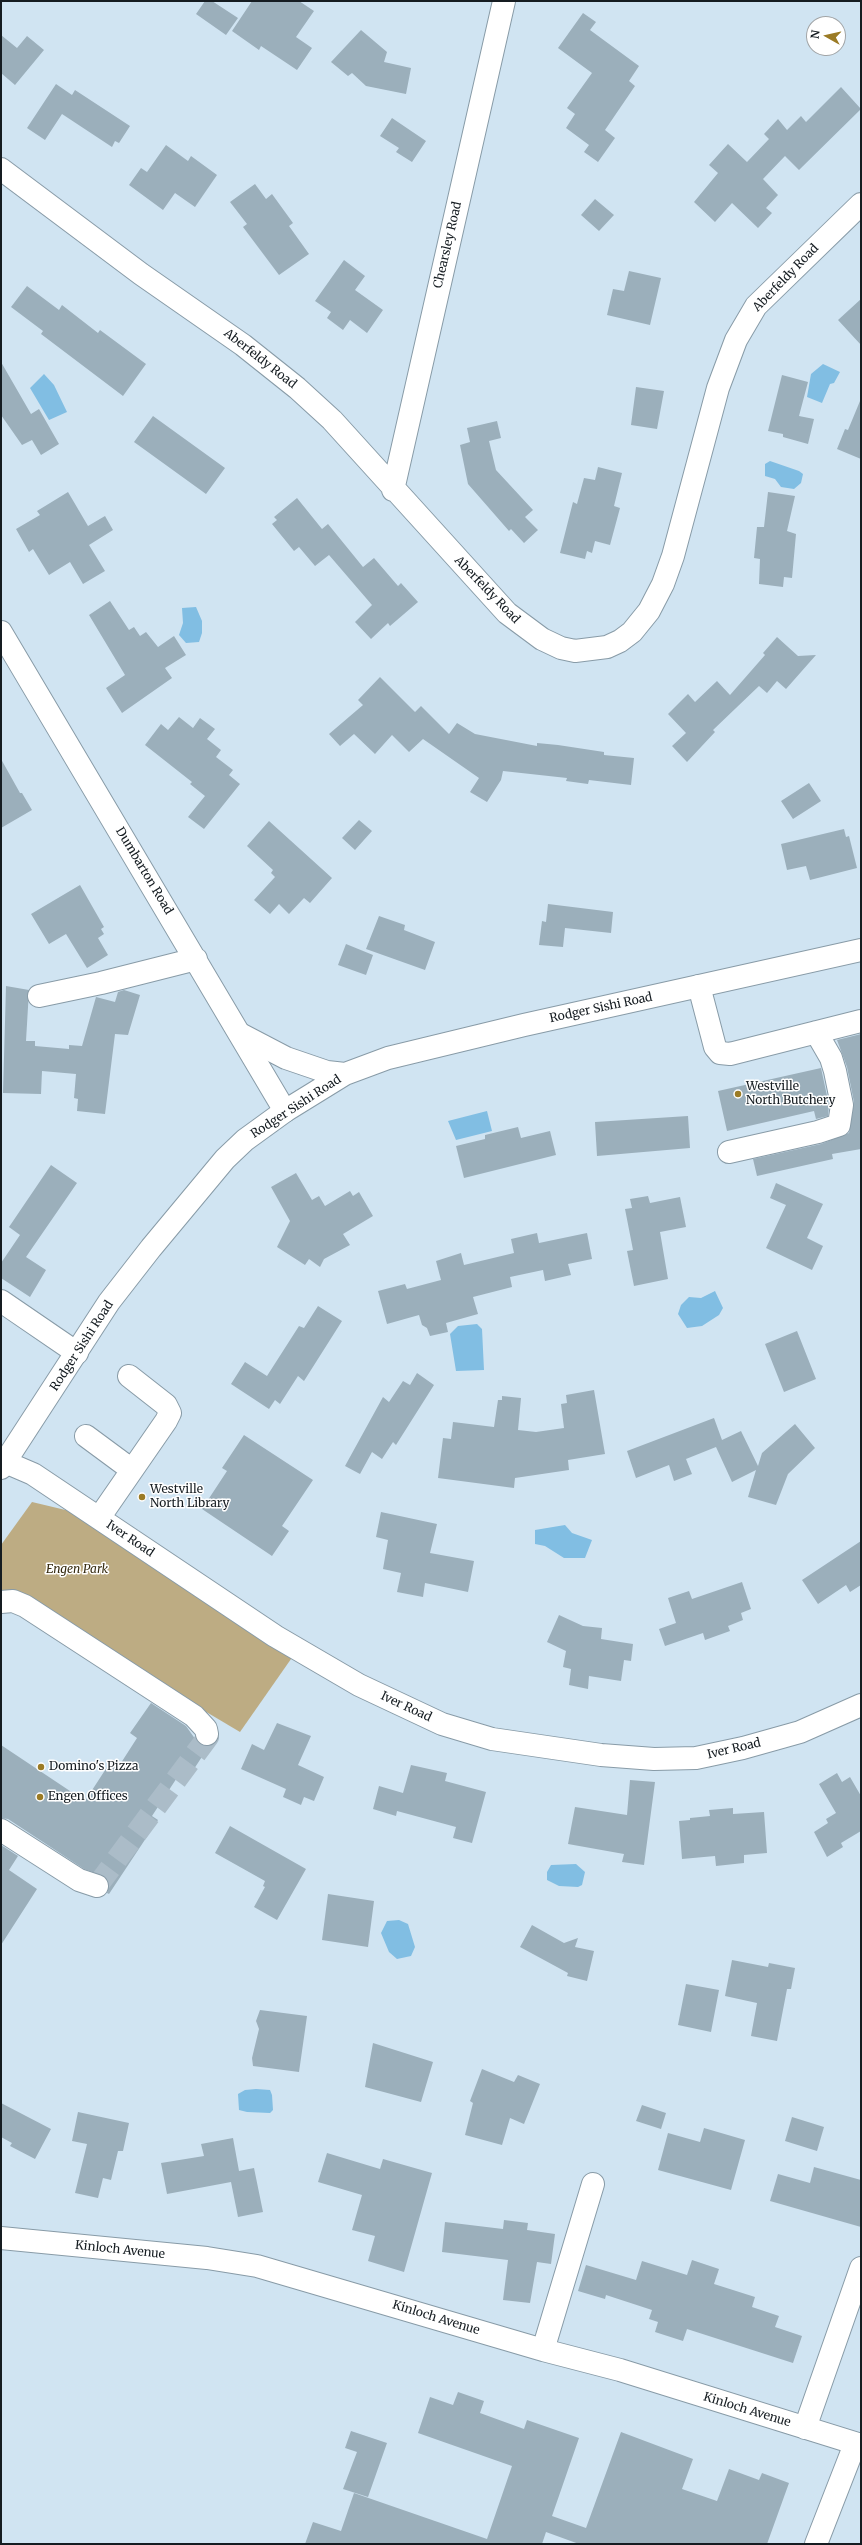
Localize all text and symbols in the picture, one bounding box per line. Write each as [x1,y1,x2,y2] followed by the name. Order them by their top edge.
[806,16,846,56] north arrow
[808,29,823,40] text: N
[431,200,465,290] street label: Chearsley Road
[750,241,822,315] street label: Aberfeldy Road
[221,326,299,392] street label: Aberfeldy Road
[451,553,523,627] street label: Aberfeldy Road
[112,825,176,917] street label: Dumbarton Road
[548,990,654,1026] street label: Rodger Sishi Road
[248,1072,344,1142] street label: Rodger Sishi Road
[746,1080,835,1108] place label: Westville North Butchery
[733,1089,743,1099] marker: Westville North Butchery
[47,1298,117,1394] street label: Rodger Sishi Road
[150,1483,229,1511] place label: Westville North Library
[137,1492,147,1502] marker: Westville North Library
[103,1518,157,1560] street label: Iver Road
[46,1563,108,1577] park label: Engen Park
[378,1689,434,1725] street label: Iver Road
[706,1736,762,1762] street label: Iver Road
[49,1760,138,1774] place label: Domino's Pizza
[36,1762,46,1772] marker: Domino's Pizza
[48,1790,128,1804] place label: Engen Offices
[35,1792,45,1802] marker: Engen Offices
[74,2238,166,2262] street label: Kinloch Avenue
[391,2298,481,2338] street label: Kinloch Avenue
[702,2390,792,2430] street label: Kinloch Avenue

